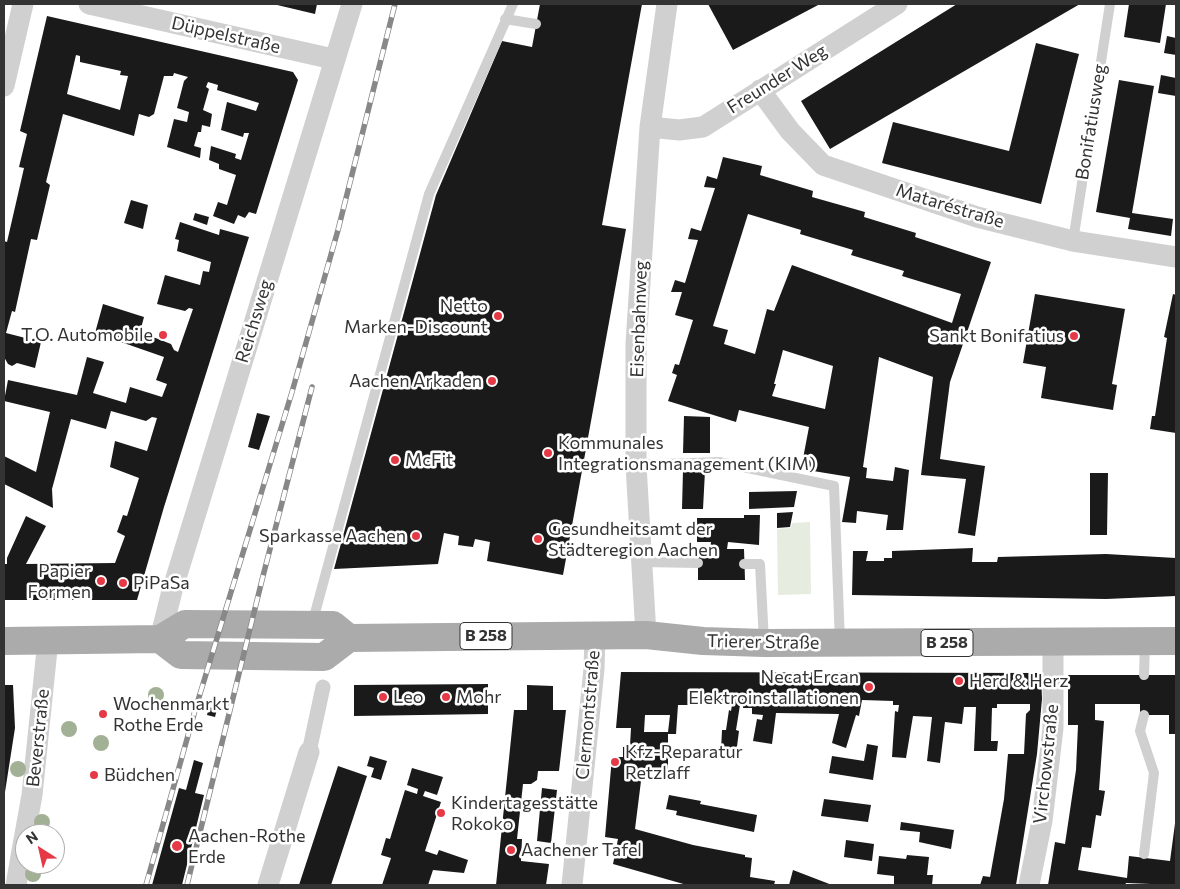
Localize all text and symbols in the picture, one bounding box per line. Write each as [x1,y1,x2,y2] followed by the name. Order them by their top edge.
[169,12,283,58] street label: Düppelstraße
[723,40,831,118] street label: Freunder Weg
[1071,62,1111,182] street label: Bonifatiusweg
[893,179,1007,233] street label: Mataréstraße
[626,260,652,378] street label: Eisenbahnweg
[231,277,277,365] street label: Reichsweg
[344,295,488,338] place label: Netto Marken-Discount
[492,310,504,322] marker: Netto Marken-Discount
[21,324,153,346] place label: T.O. Automobile
[929,325,1064,347] place label: Sankt Bonifatius
[157,329,169,341] marker: T.O. Automobile
[1068,330,1080,342] marker: Sankt Bonifatius
[349,370,482,392] place label: Aachen Arkaden
[486,375,498,387] marker: Aachen Arkaden
[558,432,816,474] place label: Kommunales Integrationsmanagement (KIM)
[542,447,554,459] marker: Kommunales Integrationsmanagement (KIM)
[405,449,453,471] place label: McFit
[389,454,401,466] marker: McFit
[548,518,718,560] place label: Gesundheitsamt der Städteregion Aachen
[259,525,406,547] place label: Sparkasse Aachen
[410,530,422,542] marker: Sparkasse Aachen
[532,533,544,545] marker: Gesundheitsamt der Städteregion Aachen
[28,560,91,602] place label: Papier Formen
[133,572,190,594] place label: PiPaSa
[95,575,107,587] marker: Papier Formen
[117,577,129,589] marker: PiPaSa
[460,622,512,650] road number: B 258
[706,630,820,654] street label: Trierer Straße
[921,630,973,656] road number: B 258
[572,649,604,781] street label: Clermontstraße
[688,666,859,709] place label: Necat Ercan Elektroinstallationen
[969,670,1068,692] place label: Herd & Herz
[953,675,965,687] marker: Herd & Herz
[863,681,875,693] marker: Necat Ercan Elektroinstallationen
[393,686,424,708] place label: Leo
[456,686,501,708] place label: Mohr
[22,688,54,788] street label: Beverstraße
[377,691,389,703] marker: Leo
[440,691,452,703] marker: Mohr
[113,693,229,736] place label: Wochenmarkt Rothe Erde
[1029,703,1063,825] street label: Virchowstraße
[97,708,109,720] marker: Wochenmarkt Rothe Erde
[625,741,743,784] place label: Kfz-Reparatur Retzlaff
[609,756,621,768] marker: Kfz-Reparatur Retzlaff
[104,764,175,786] place label: Büdchen
[88,769,100,781] marker: Büdchen
[451,792,598,834] place label: Kindertagesstätte Rokoko
[435,807,447,819] marker: Kindertagesstätte Rokoko
[15,824,65,874] north arrow
[188,825,306,868] place label: Aachen-Rothe Erde
[23,827,41,847] text: N
[170,839,184,853] marker: Aachen-Rothe Erde
[521,839,642,861] place label: Aachener Tafel
[505,844,517,856] marker: Aachener Tafel

